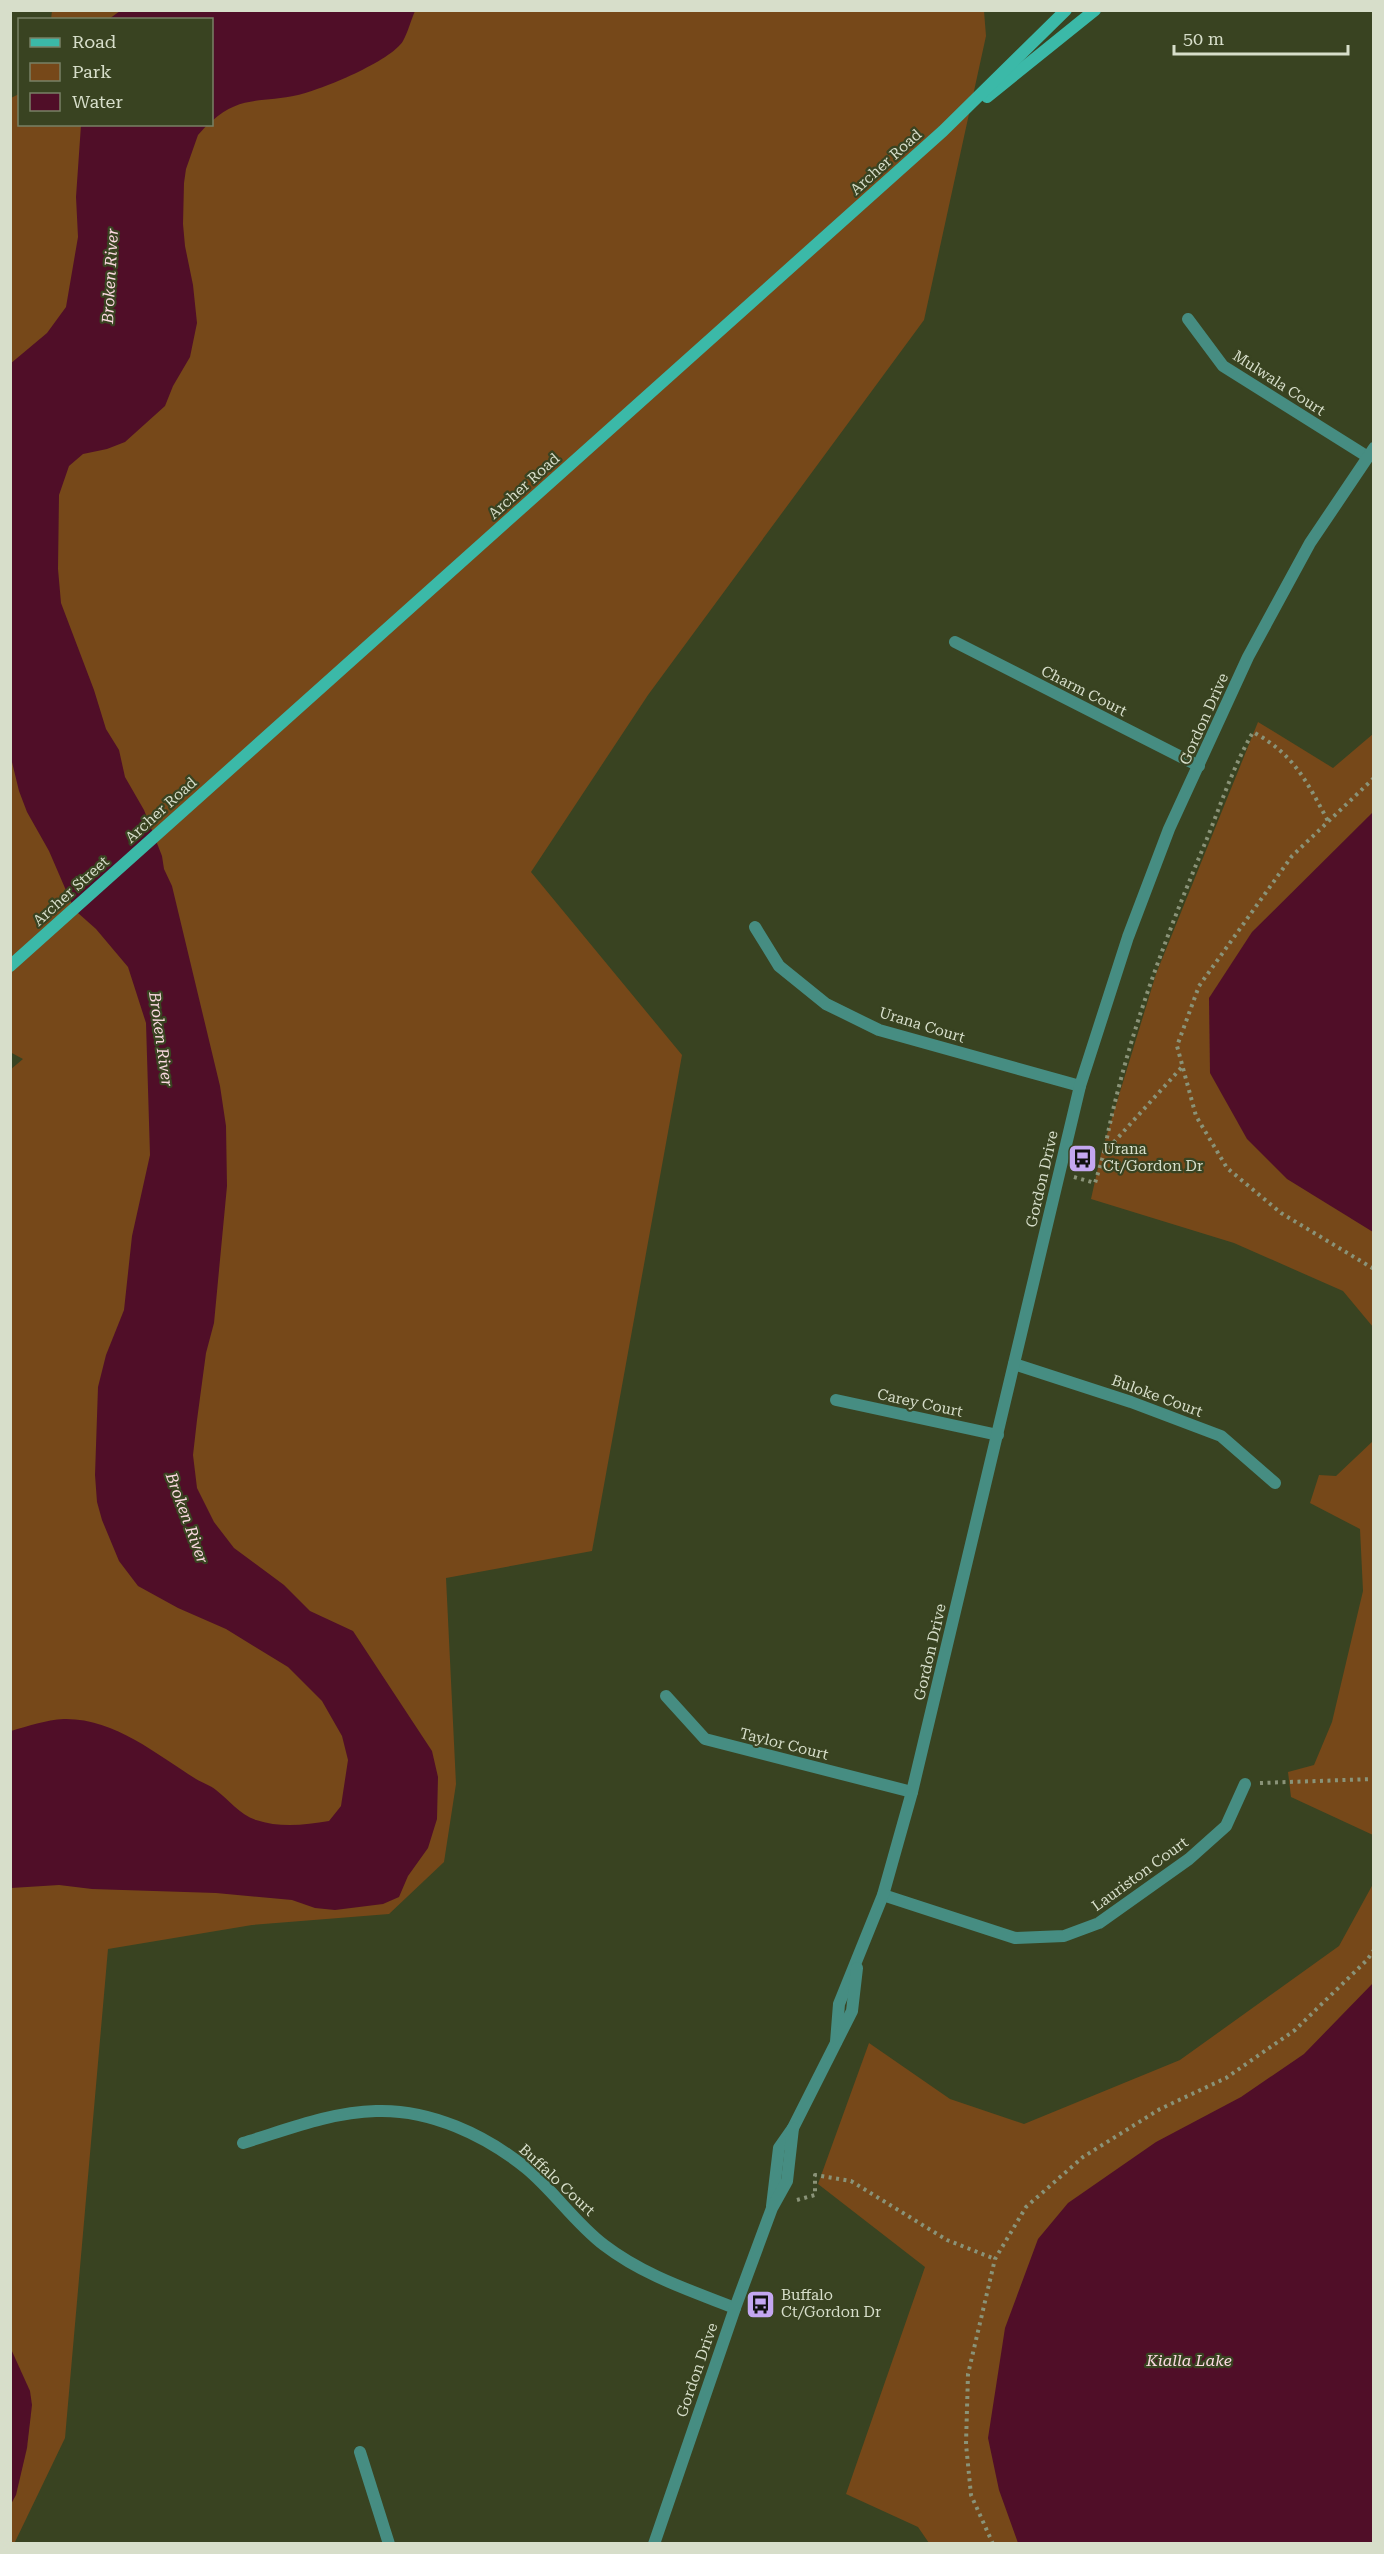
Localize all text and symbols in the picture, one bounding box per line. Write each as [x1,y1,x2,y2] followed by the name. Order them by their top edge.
[18,18,213,126] legend
[1174,18,1348,56] scale bar
[1183,28,1224,49] text: 50 m
[72,31,117,52] text: Road
[72,61,112,82] text: Park
[72,91,123,112] text: Water
[847,125,926,199] street label: Archer Road
[98,227,122,325] water label: Broken River
[1229,346,1329,420] street label: Mulwala Court
[485,449,564,523] street label: Archer Road
[1038,662,1130,720] street label: Charm Court
[1176,670,1232,768] street label: Gordon Drive
[122,773,201,847] street label: Archer Road
[29,852,113,930] street label: Archer Street
[145,989,177,1088] water label: Broken River
[877,1003,968,1047] street label: Urana Court
[1022,1129,1062,1229] street label: Gordon Drive
[1103,1140,1203,1175] place label: Urana Ct/Gordon Dr
[1066,1142,1098,1174] bus stop icon: Urana Ct/Gordon Dr
[1109,1371,1205,1421] street label: Buloke Court
[876,1385,965,1421] street label: Carey Court
[161,1469,212,1566] water label: Broken River
[910,1602,950,1702] street label: Gordon Drive
[738,1724,831,1764] street label: Taylor Court
[1088,1833,1192,1915] street label: Lauriston Court
[515,2140,599,2220] street label: Buffalo Court
[781,2286,881,2321] place label: Buffalo Ct/Gordon Dr
[744,2288,776,2320] bus stop icon: Buffalo Ct/Gordon Dr
[672,2320,722,2420] street label: Gordon Drive
[1145,2351,1232,2370] water label: Kialla Lake

